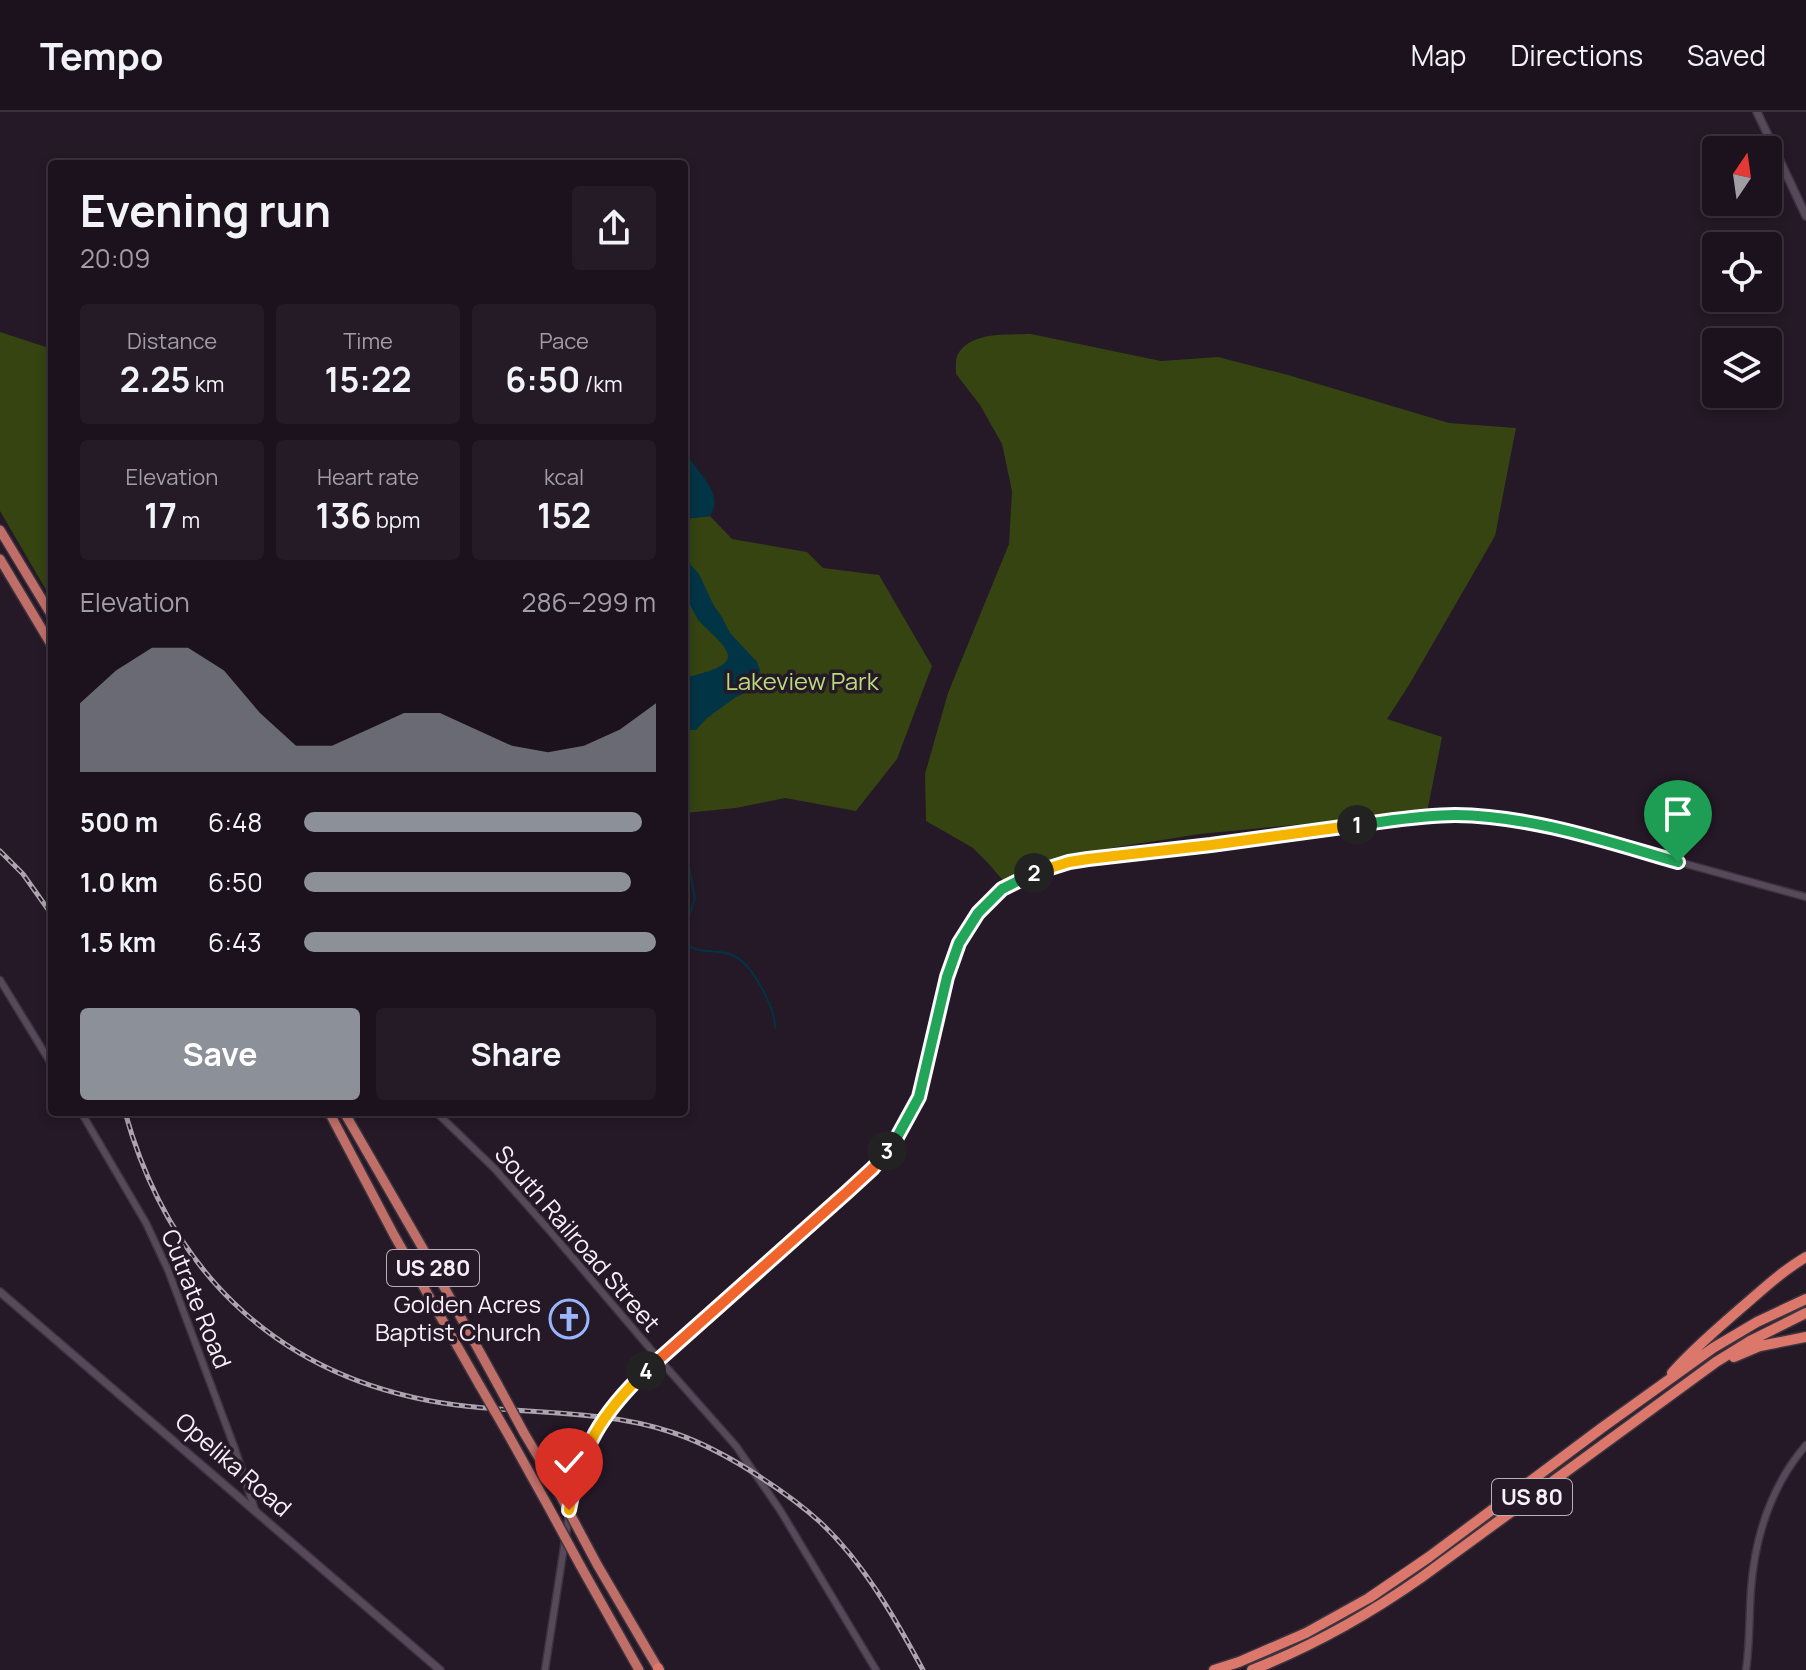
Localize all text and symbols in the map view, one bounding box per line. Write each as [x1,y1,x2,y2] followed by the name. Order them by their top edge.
[40,29,163,81] text: Tempo
[1411,36,1466,74] text: Map
[1510,36,1643,74] text: Directions
[1687,36,1766,74] text: Saved
[1702,136,1782,216] north arrow
[1702,136,1782,408] map controls
[80,180,331,240] text: Evening run
[572,186,656,270] button: share
[1702,232,1782,312] button: locate
[80,240,150,276] text: 20:09
[127,326,217,356] text: Distance
[343,326,393,356] text: Time
[539,326,589,356] text: Pace
[1702,328,1782,408] button: layers
[120,356,190,402] text: 2.25
[325,356,411,402] text: 15:22
[505,356,580,402] text: 6:50
[190,369,224,399] text: km
[580,369,623,399] text: /km
[126,462,218,492] text: Elevation
[317,462,419,492] text: Heart rate
[544,462,584,492] text: kcal
[144,492,177,538] text: 17
[316,492,371,538] text: 136
[537,492,591,538] text: 152
[177,505,200,535] text: m
[371,505,420,535] text: bpm
[80,584,190,620] text: Elevation
[522,584,656,620] text: 286–299 m
[725,664,880,697] park label: Lakeview Park
[1644,780,1712,862] pin
[1656,792,1700,836] icon: arrive
[80,804,158,840] text: 500 m
[208,804,262,840] text: 6:48
[1337,805,1377,845] pin: 1
[1352,810,1362,840] text: 1
[1014,853,1054,893] pin: 2
[1027,858,1041,888] text: 2
[80,864,158,900] text: 1.0 km
[208,864,263,900] text: 6:50
[80,924,156,960] text: 1.5 km
[208,924,262,960] text: 6:43
[80,1008,360,1100] button: Save
[376,1008,656,1100] button: Share
[867,1131,907,1171] pin: 3
[881,1136,893,1166] text: 3
[488,1138,668,1338] street label: South Railroad Street
[154,1224,240,1373] street label: Cutrate Road
[387,1250,479,1286] road number: US 280
[375,1287,541,1348] place label: Golden Acres Baptist Church
[548,1298,590,1340] church icon: Golden Acres Baptist Church
[626,1351,666,1391] pin: 4
[639,1356,653,1386] text: 4
[169,1404,299,1523] street label: Opelika Road
[535,1428,603,1510] pin
[547,1440,591,1484] icon: check
[1492,1479,1572,1515] road number: US 80

